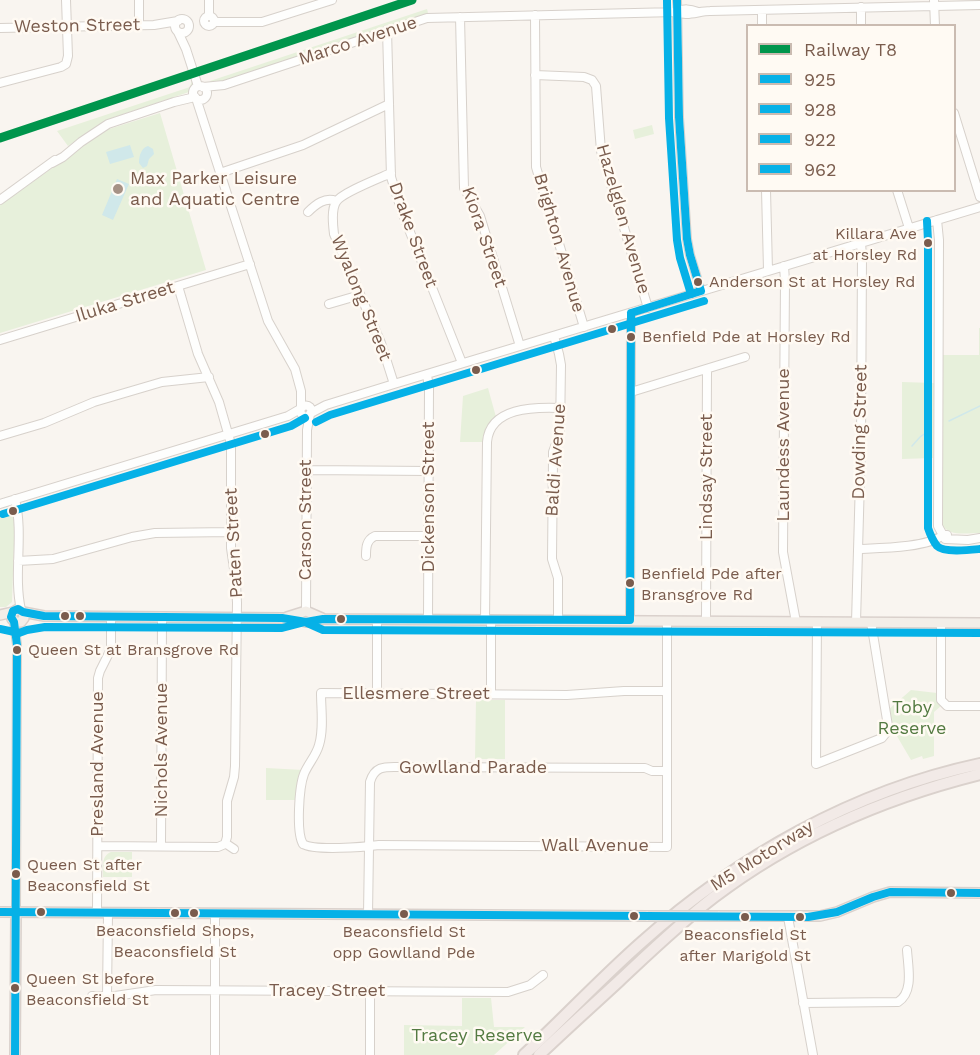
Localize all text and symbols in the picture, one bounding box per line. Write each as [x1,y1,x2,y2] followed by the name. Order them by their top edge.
[296,12,420,70] street label: Marco Avenue
[14,14,140,38] street label: Weston Street
[746,24,956,192] legend
[804,39,897,60] text: Railway T8
[804,69,836,90] text: 925
[804,99,837,120] text: 928
[804,129,836,150] text: 922
[591,141,655,297] street label: Hazelglen Avenue
[804,159,837,180] text: 962
[130,168,300,210] place label: Max Parker Leisure and Aquatic Centre
[529,171,589,315] street label: Brighton Avenue
[384,179,442,291] street label: Drake Street
[111,182,125,196] marker: Max Parker Leisure and Aquatic Centre
[457,184,511,290] street label: Kiora Street
[812,224,917,262] place label: Killara Ave at Horsley Rd
[326,232,396,364] street label: Wyalong Street
[922,237,934,249] marker: Killara Ave at Horsley Rd
[709,272,915,292] place label: Anderson St at Horsley Rd
[692,276,704,288] marker: Anderson St at Horsley Rd
[73,277,177,327] street label: Iluka Street
[606,323,618,335] unlabelled marker
[642,327,851,347] place label: Benfield Pde at Horsley Rd
[625,331,637,343] marker: Benfield Pde at Horsley Rd
[470,364,482,376] unlabelled marker
[848,364,872,500] street label: Dowding Street
[773,368,795,522] street label: Laundess Avenue
[541,403,571,517] street label: Baldi Avenue
[696,414,718,540] street label: Lindsay Street
[418,422,440,572] street label: Dickenson Street
[259,428,271,440] unlabelled marker
[295,459,317,581] street label: Carson Street
[220,487,248,599] street label: Paten Street
[7,505,19,517] unlabelled marker
[641,564,782,602] place label: Benfield Pde after Bransgrove Rd
[624,577,636,589] marker: Benfield Pde after Bransgrove Rd
[59,610,71,622] unlabelled marker
[74,610,86,622] unlabelled marker
[335,613,347,625] unlabelled marker
[28,640,239,660] place label: Queen St at Bransgrove Rd
[11,644,23,656] marker: Queen St at Bransgrove Rd
[151,683,173,817] street label: Nichols Avenue
[342,683,490,705] street label: Ellesmere Street
[87,691,109,837] street label: Presland Avenue
[877,697,947,740] park label: Toby Reserve
[399,757,547,779] street label: Gowlland Parade
[707,816,817,896] street label: M5 Motorway
[541,835,649,857] street label: Wall Avenue
[27,855,150,893] place label: Queen St after Beaconsfield St
[10,868,22,880] marker: Queen St after Beaconsfield St
[945,887,957,899] unlabelled marker
[35,906,47,918] unlabelled marker
[169,907,181,919] marker: Beaconsfield Shops, Beaconsfield St
[188,907,200,919] unlabelled marker
[398,908,410,920] marker: Beaconsfield St opp Gowlland Pde
[628,910,640,922] unlabelled marker
[739,911,751,923] marker: Beaconsfield St after Marigold St
[794,911,806,923] unlabelled marker
[96,921,254,959] place label: Beaconsfield Shops, Beaconsfield St
[333,922,475,960] place label: Beaconsfield St opp Gowlland Pde
[679,925,811,963] place label: Beaconsfield St after Marigold St
[26,969,154,1007] place label: Queen St before Beaconsfield St
[269,980,385,1002] street label: Tracey Street
[9,982,21,994] marker: Queen St before Beaconsfield St
[411,1025,543,1047] park label: Tracey Reserve

